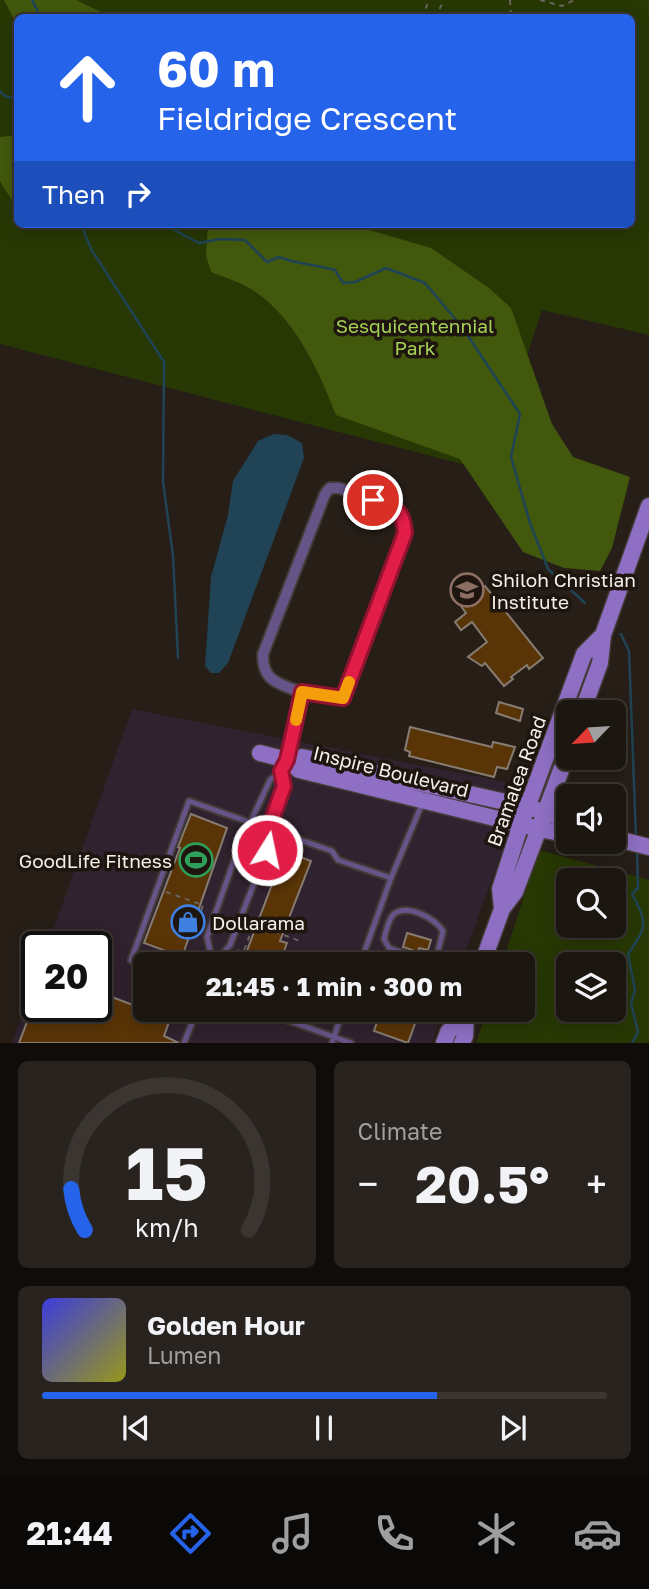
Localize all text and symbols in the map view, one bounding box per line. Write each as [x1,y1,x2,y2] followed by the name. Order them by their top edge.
[157,39,275,98] text: 60 m
[42,42,133,133] icon: ahead
[157,99,457,137] text: Fieldridge Crescent
[119,175,157,213] icon: right
[42,179,105,210] text: Then
[336,314,494,359] park label: Sesquicentennial Park
[343,470,403,530] pin
[354,481,392,519] icon: arrive
[491,568,636,613] place label: Shiloh Christian Institute
[448,571,486,609] school or university icon: Shiloh Christian Institute
[556,700,626,770] north arrow
[556,700,626,1022] map controls
[482,713,550,849] street label: Bramalea Road
[311,741,471,801] street label: Inspire Boulevard
[556,784,626,854] button: sound
[230,813,304,887] position arrow
[177,841,215,879] sports icon: GoodLife Fitness
[19,849,172,872] place label: GoodLife Fitness
[556,868,626,938] button: search
[169,903,207,941] shop icon: Dollarama
[212,911,305,934] place label: Dollarama
[21,931,112,1022] speed limit sign: 20
[556,952,626,1022] button: layers
[206,971,462,1002] text: 21:45 · 1 min · 300 m
[358,1117,442,1145] text: Climate
[126,1130,208,1217] text: 15
[415,1152,549,1214] text: 20.5°
[358,1161,378,1206] text: −
[586,1161,607,1206] text: +
[135,1212,199,1243] text: km/h
[147,1310,305,1341] text: Golden Hour
[147,1341,221,1369] text: Lumen
[117,1409,155,1447] icon: previous
[305,1409,343,1447] icon: pause
[494,1409,532,1447] icon: next
[166,1509,215,1558] icon: directions
[268,1509,317,1558] icon: music
[370,1509,419,1558] icon: phone
[472,1509,521,1558] icon: climate
[573,1509,622,1558] icon: car
[26,1514,113,1552] text: 21:44

